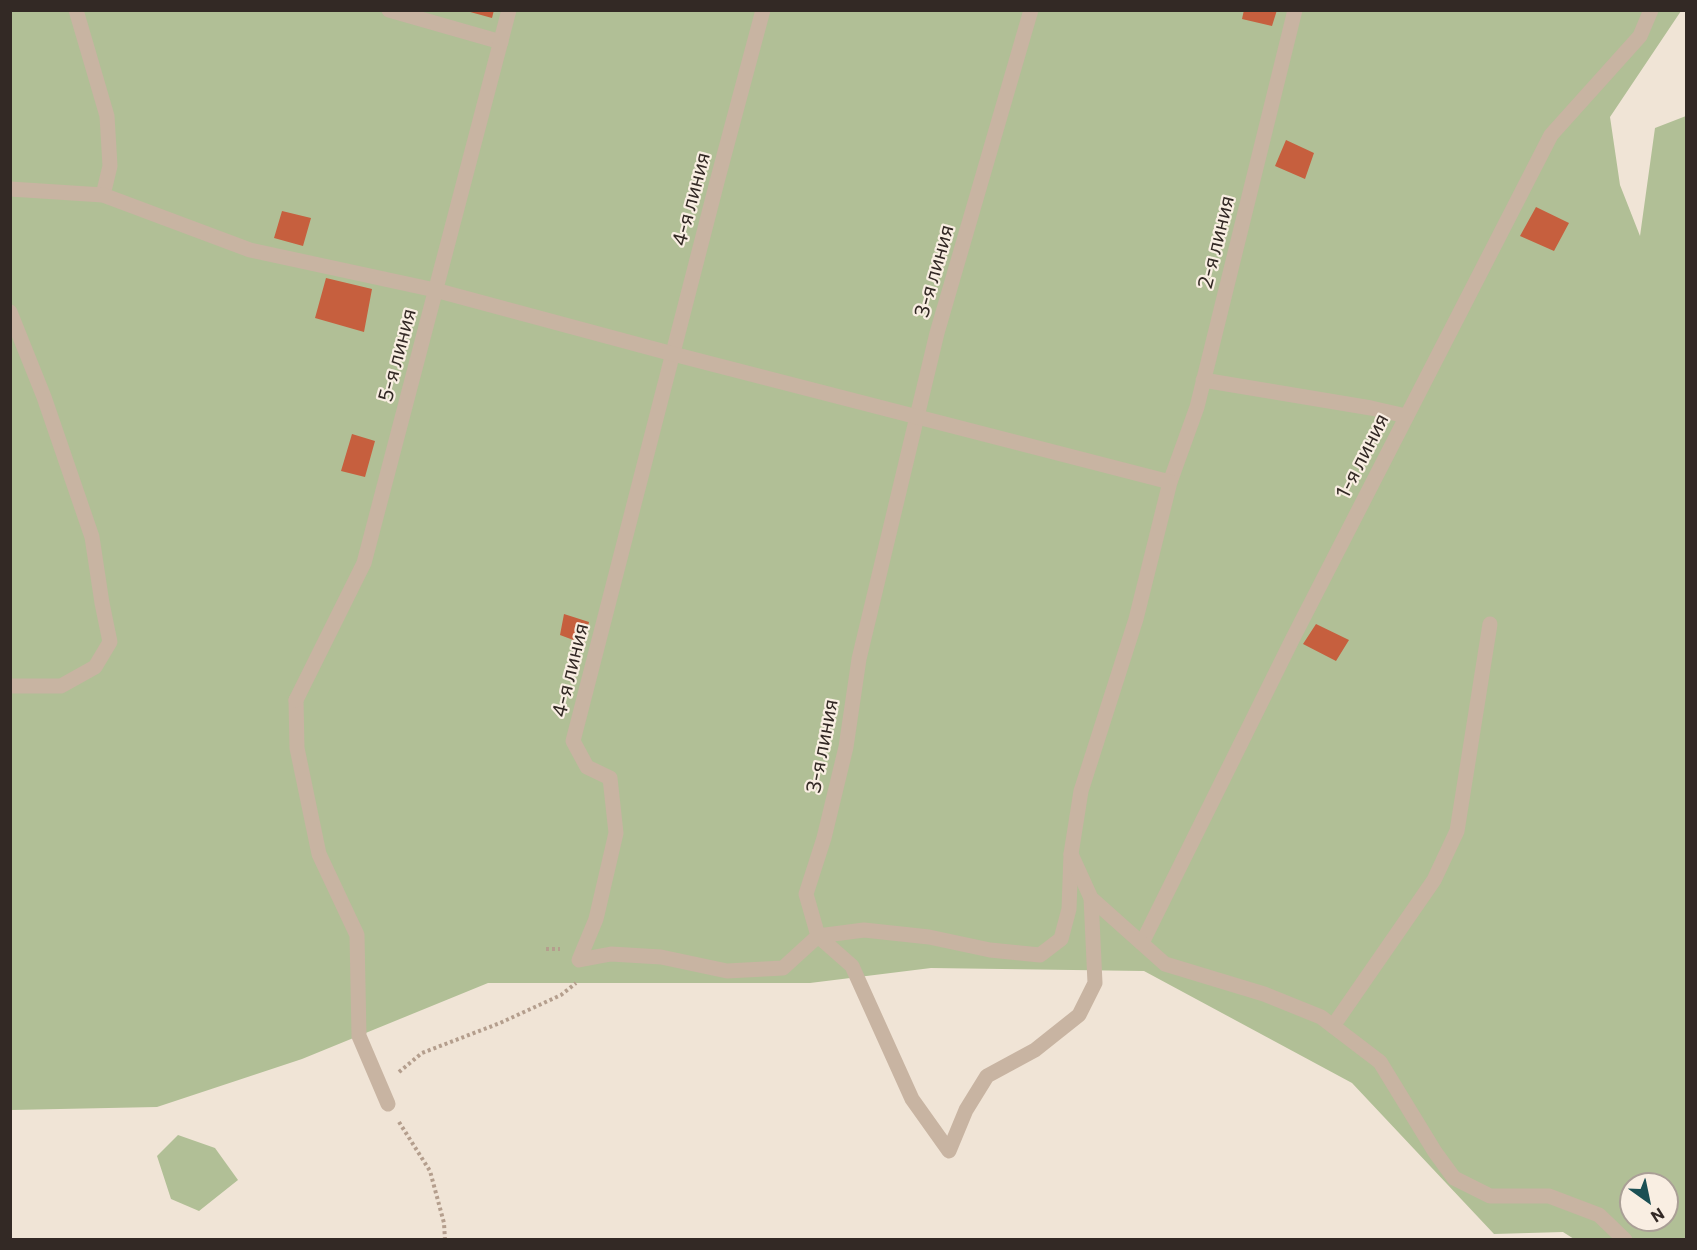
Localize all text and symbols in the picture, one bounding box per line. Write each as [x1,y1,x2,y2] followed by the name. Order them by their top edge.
[666,150,716,248] street label: 4-я линия
[1192,193,1240,291] street label: 2-я линия
[909,222,959,320] street label: 3-я линия
[373,306,421,404] street label: 5-я линия
[1330,409,1394,503] street label: 1-я линия
[546,621,594,719] street label: 4-я линия
[801,697,843,795] street label: 3-я линия
[1619,1172,1679,1232] north arrow
[1648,1205,1668,1227] text: N

